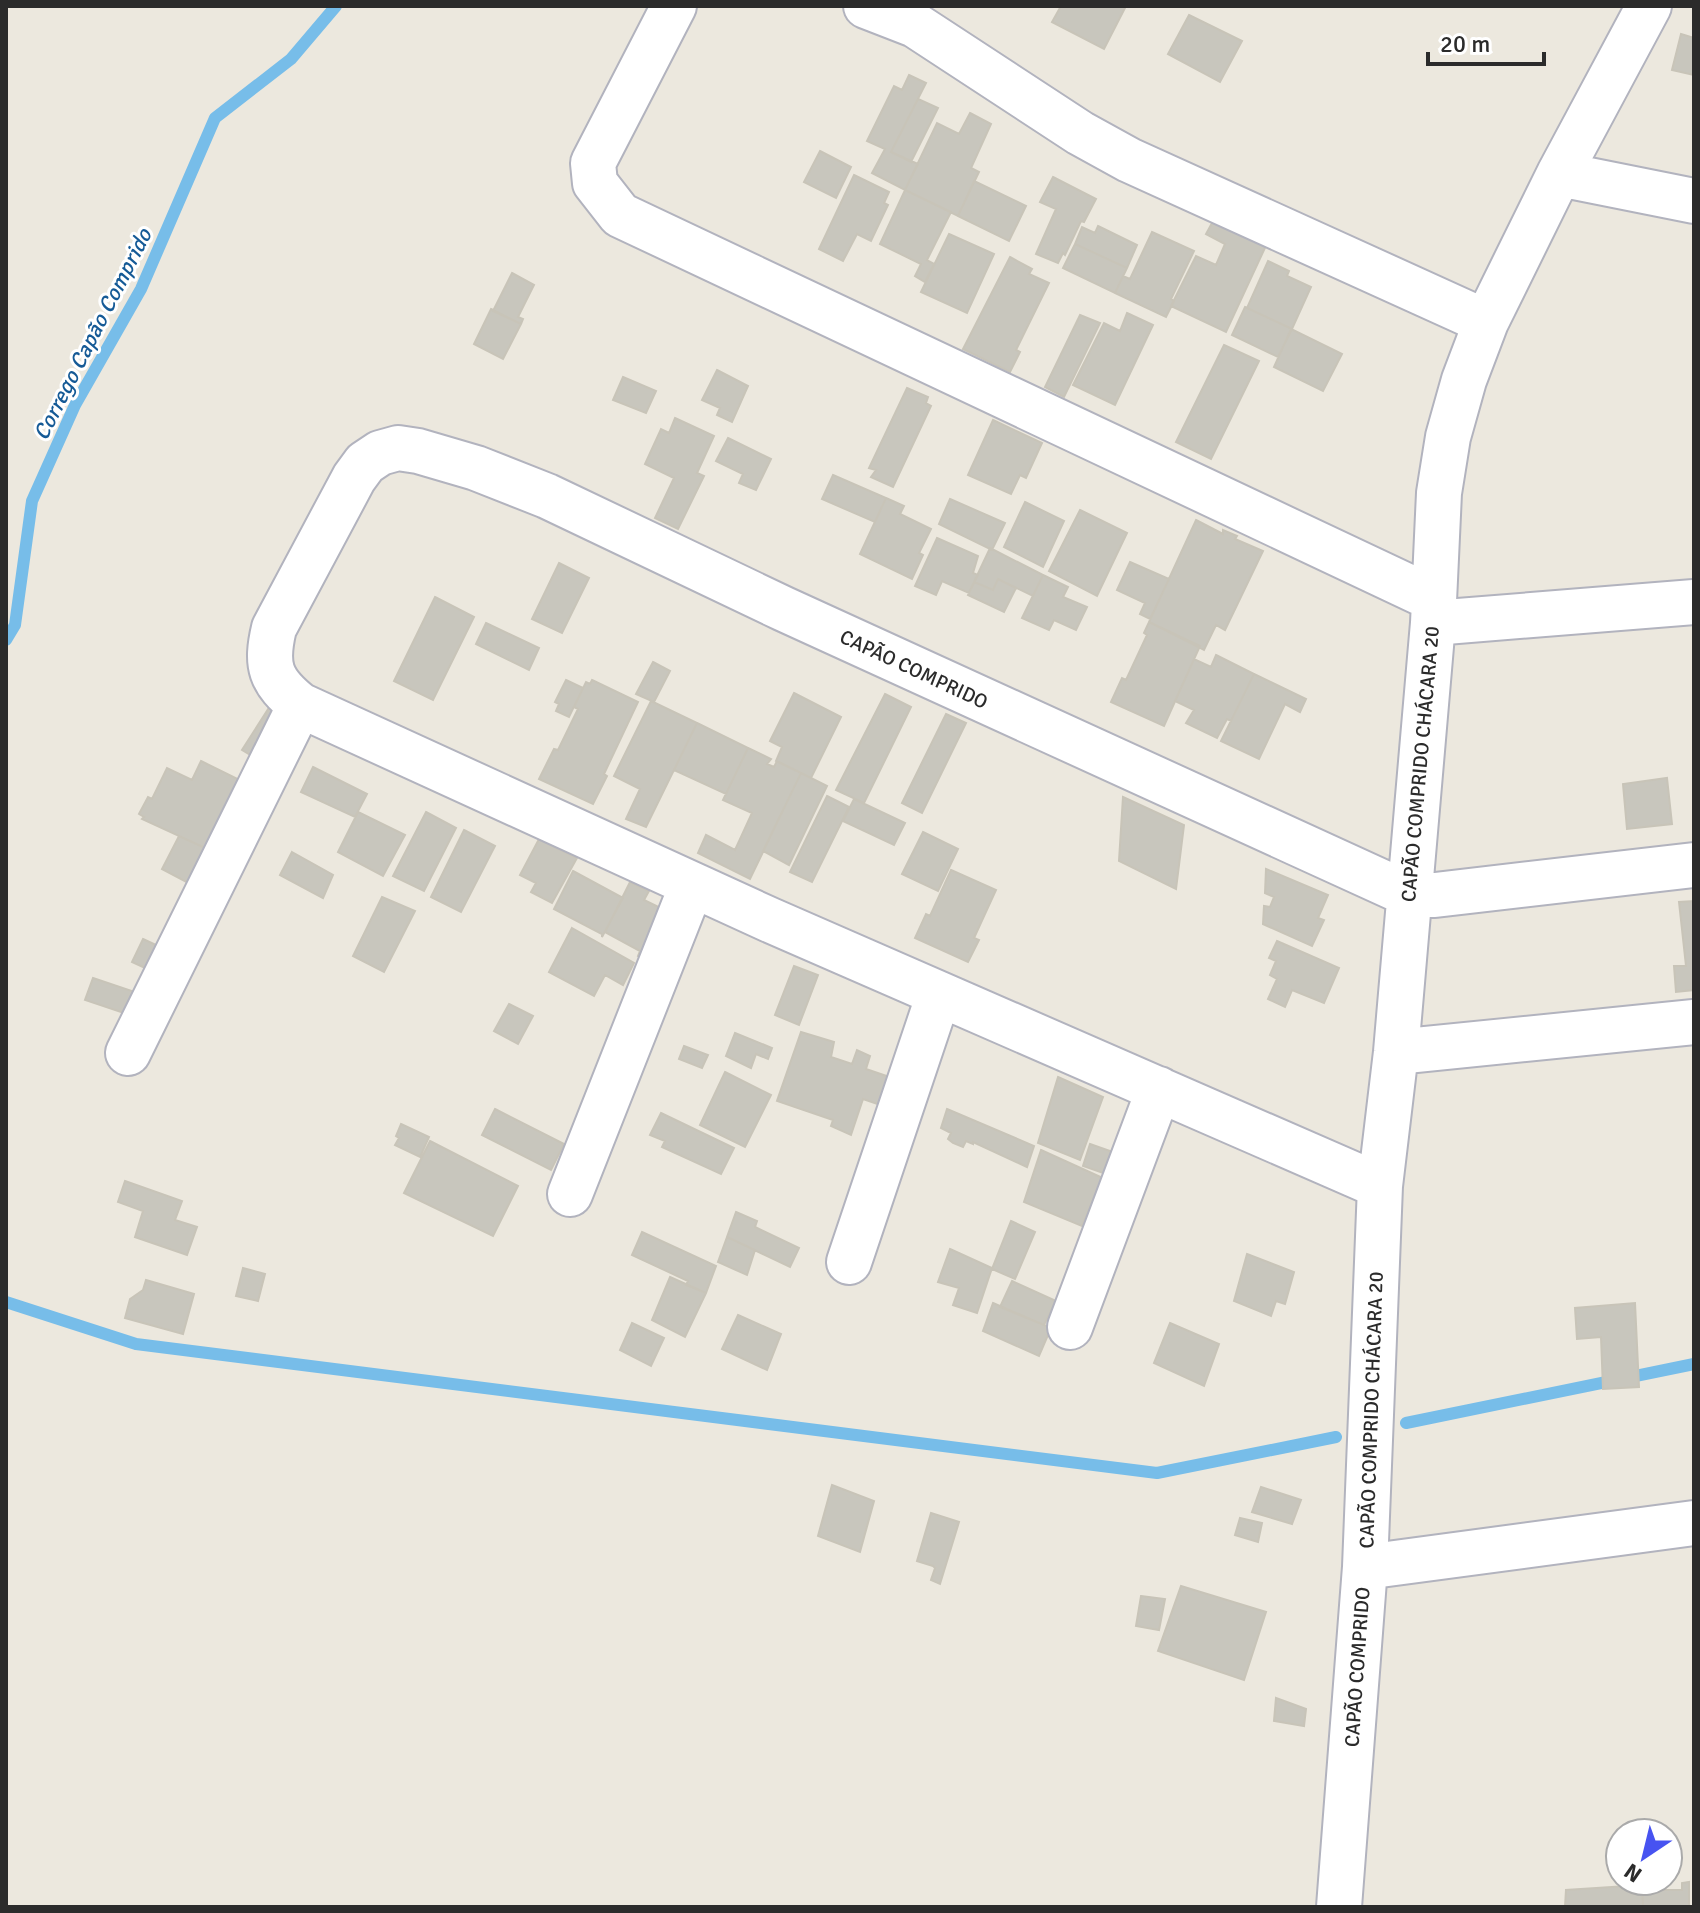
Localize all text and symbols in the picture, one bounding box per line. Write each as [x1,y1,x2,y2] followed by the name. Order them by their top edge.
[1428,16,1544,66] scale bar
[1440,29,1490,59] text: 20 m
[27,223,158,445] water label: Corrego Capão Comprido
[836,624,992,715] street label: CAPÃO COMPRIDO
[1396,625,1445,903] street label: CAPÃO COMPRIDO CHÁCARA 20
[1354,1271,1389,1549] street label: CAPÃO COMPRIDO CHÁCARA 20
[1339,1586,1376,1748] street label: CAPÃO COMPRIDO
[1604,1817,1684,1897] north arrow
[1619,1858,1647,1888] text: N

